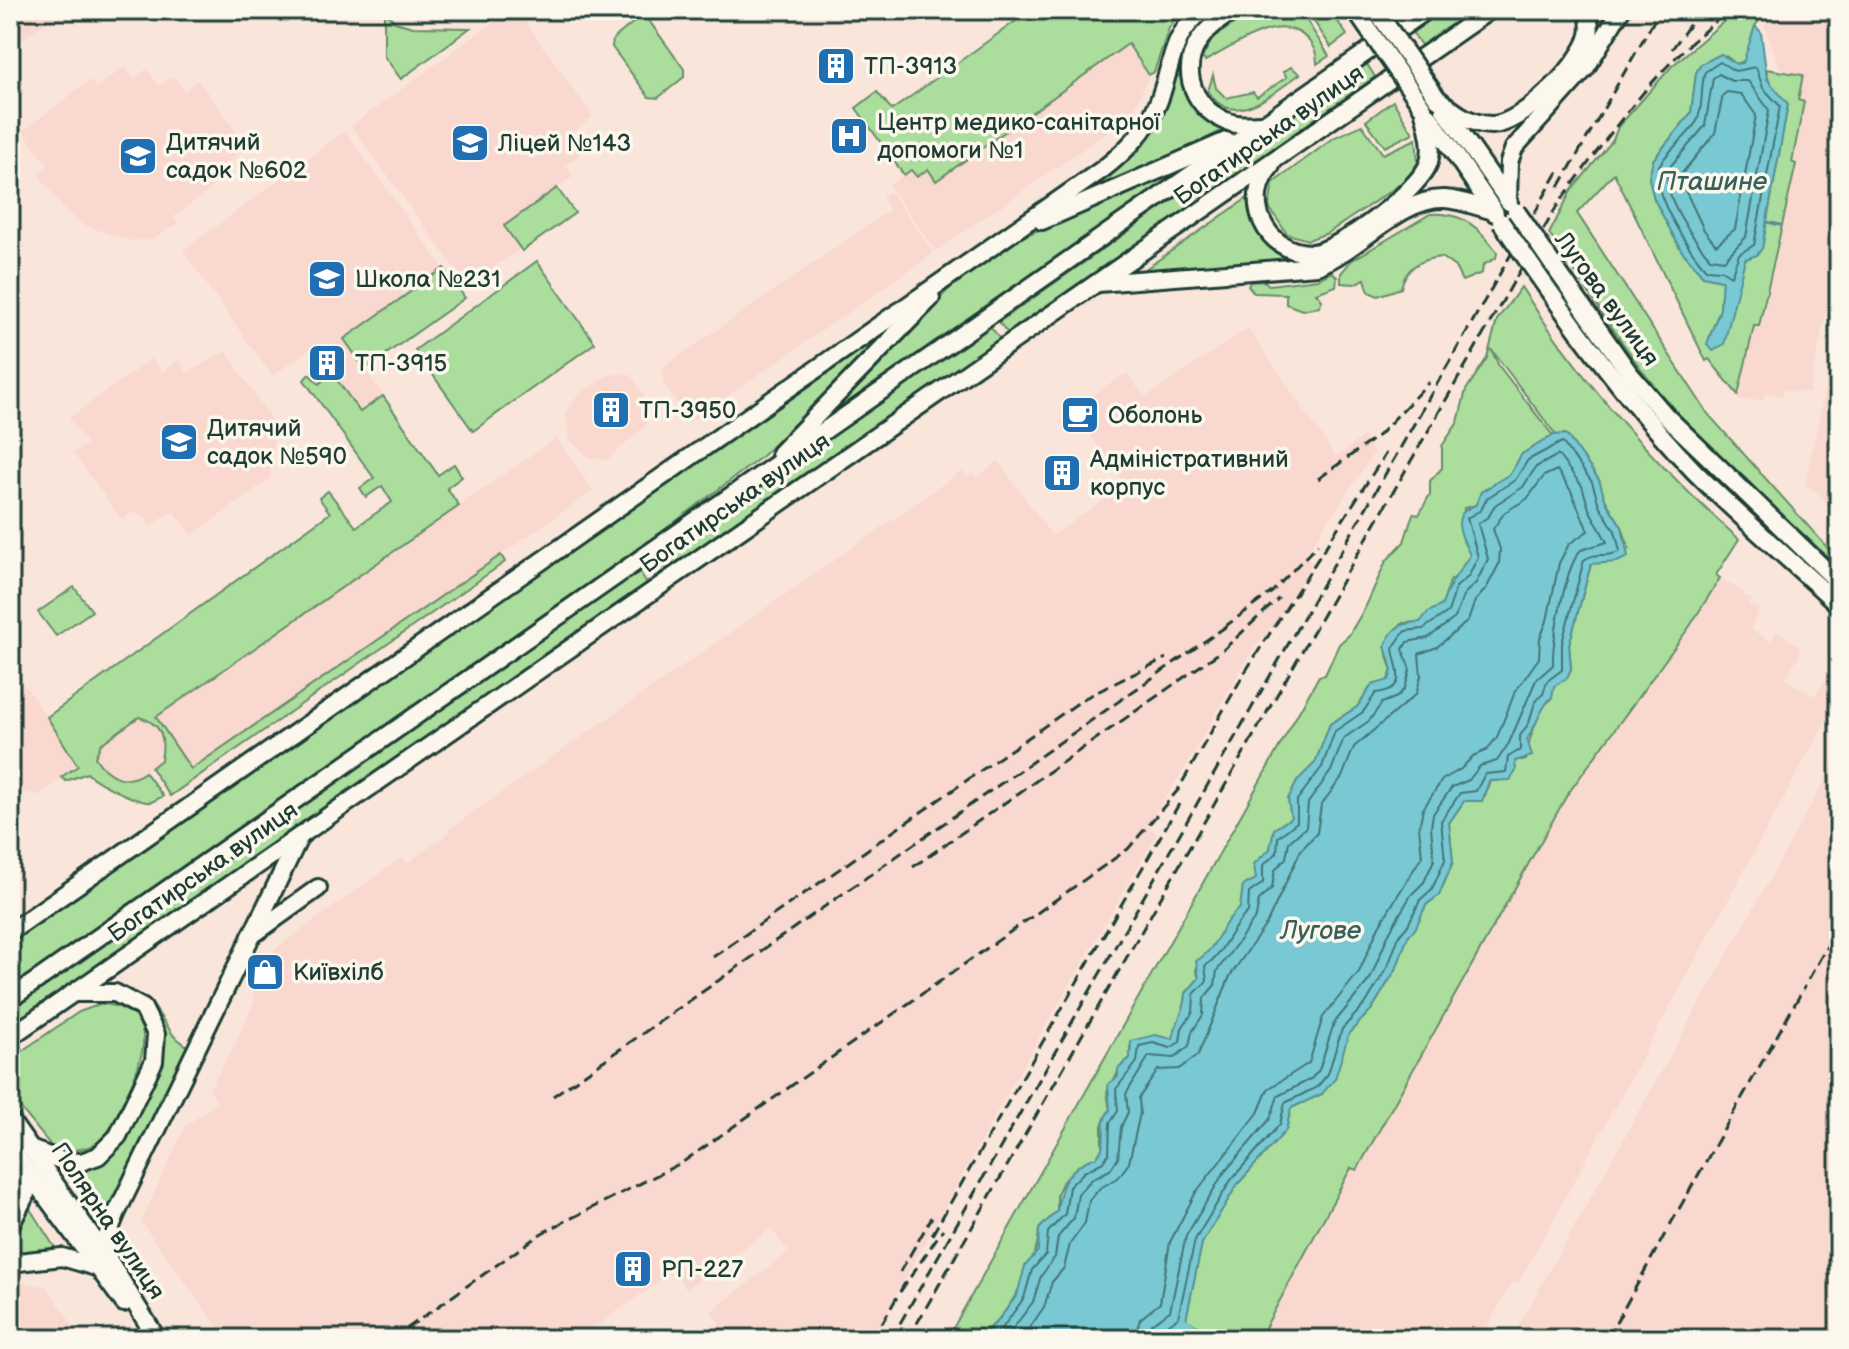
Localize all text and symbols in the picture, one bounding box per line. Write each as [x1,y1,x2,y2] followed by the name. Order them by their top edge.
[815,45,857,87] building icon: ТП-3913
[864,52,957,81] place label: ТП-3913
[1169,59,1369,211] street label: Богатирська вулиця
[877,108,1161,165] place label: Центр медико-санітарної допомоги №1
[828,115,870,157] hospital icon: Центр медико-санітарної допомоги №1
[449,122,491,164] school or university icon: Ліцей №143
[166,128,307,185] place label: Дитячий садок №602
[497,129,631,158] place label: Ліцей №143
[117,135,159,177] school or university icon: Дитячий садок №602
[1657,167,1768,198] water label: Пташине
[1548,225,1665,372] street label: Лугова вулиця
[306,258,348,300] school or university icon: Школа №231
[355,265,501,294] place label: Школа №231
[306,342,348,384] building icon: ТП-3915
[355,349,447,378] place label: ТП-3915
[590,389,632,431] building icon: ТП-3950
[1059,394,1101,436] cafe icon: Оболонь
[639,396,736,425] place label: ТП-3950
[1108,401,1202,430] place label: Оболонь
[207,414,347,471] place label: Дитячий садок №590
[158,421,200,463] school or university icon: Дитячий садок №590
[635,427,835,579] street label: Богатирська вулиця
[1089,445,1289,502] place label: Адміністративний корпус
[1041,452,1083,494] building icon: Адміністративний корпус
[103,796,303,948] street label: Богатирська вулиця
[1279,916,1362,947] water label: Лугове
[244,951,286,993] shop icon: Київхілб
[293,958,384,987] place label: Київхілб
[45,1137,171,1305] street label: Полярна вулиця
[612,1248,654,1290] building icon: РП-227
[661,1255,743,1284] place label: РП-227

